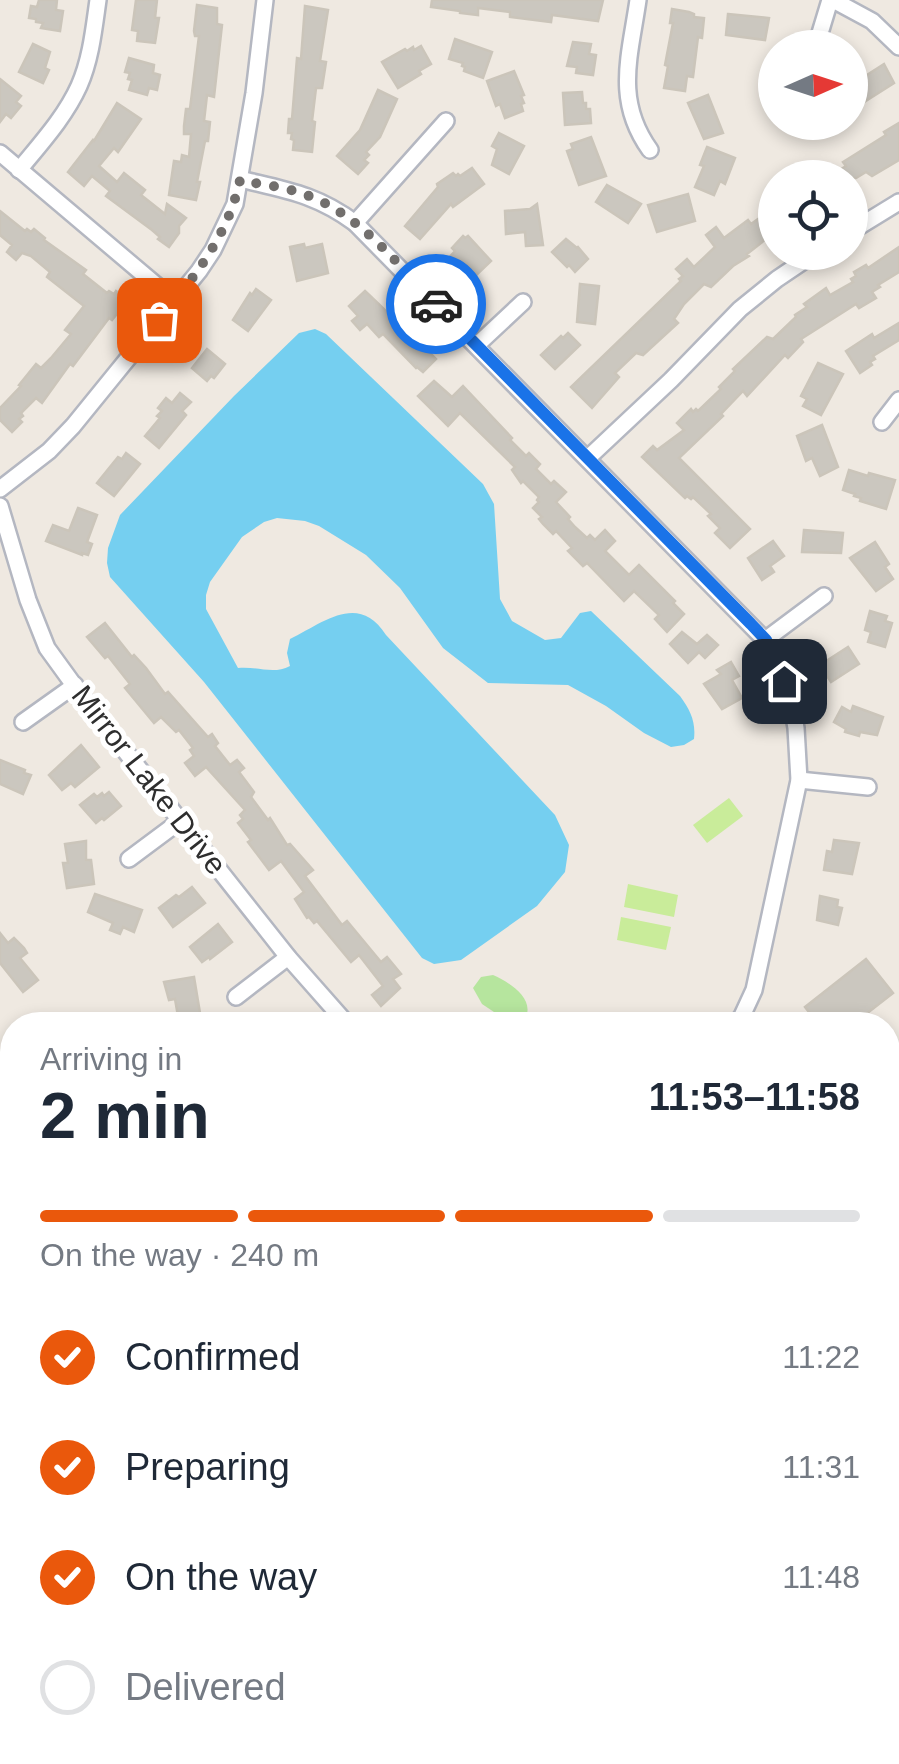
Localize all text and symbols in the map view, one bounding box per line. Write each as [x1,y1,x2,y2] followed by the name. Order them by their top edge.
[758,30,868,140] north arrow
[758,30,868,270] map controls
[758,160,868,270] button: locate
[386,254,486,354] courier
[409,277,464,332] icon: car
[117,278,202,363] pin
[132,293,187,348] icon: bag
[742,639,827,724] pin
[757,654,812,709] icon: home
[66,679,233,880] street label: Mirror Lake Drive
[40,1041,182,1077] text: Arriving in
[649,1076,860,1118] text: 11:53–11:58
[40,1079,210,1152] text: 2 min
[40,1237,319,1273] text: On the way · 240 m
[40,1330,95,1385] icon: check
[125,1336,300,1378] text: Confirmed
[782,1339,860,1375] text: 11:22
[40,1440,95,1495] icon: check
[125,1446,290,1488] text: Preparing
[782,1449,860,1485] text: 11:31
[40,1550,95,1605] icon: check
[125,1556,317,1598] text: On the way
[782,1559,860,1595] text: 11:48
[125,1666,286,1708] text: Delivered

